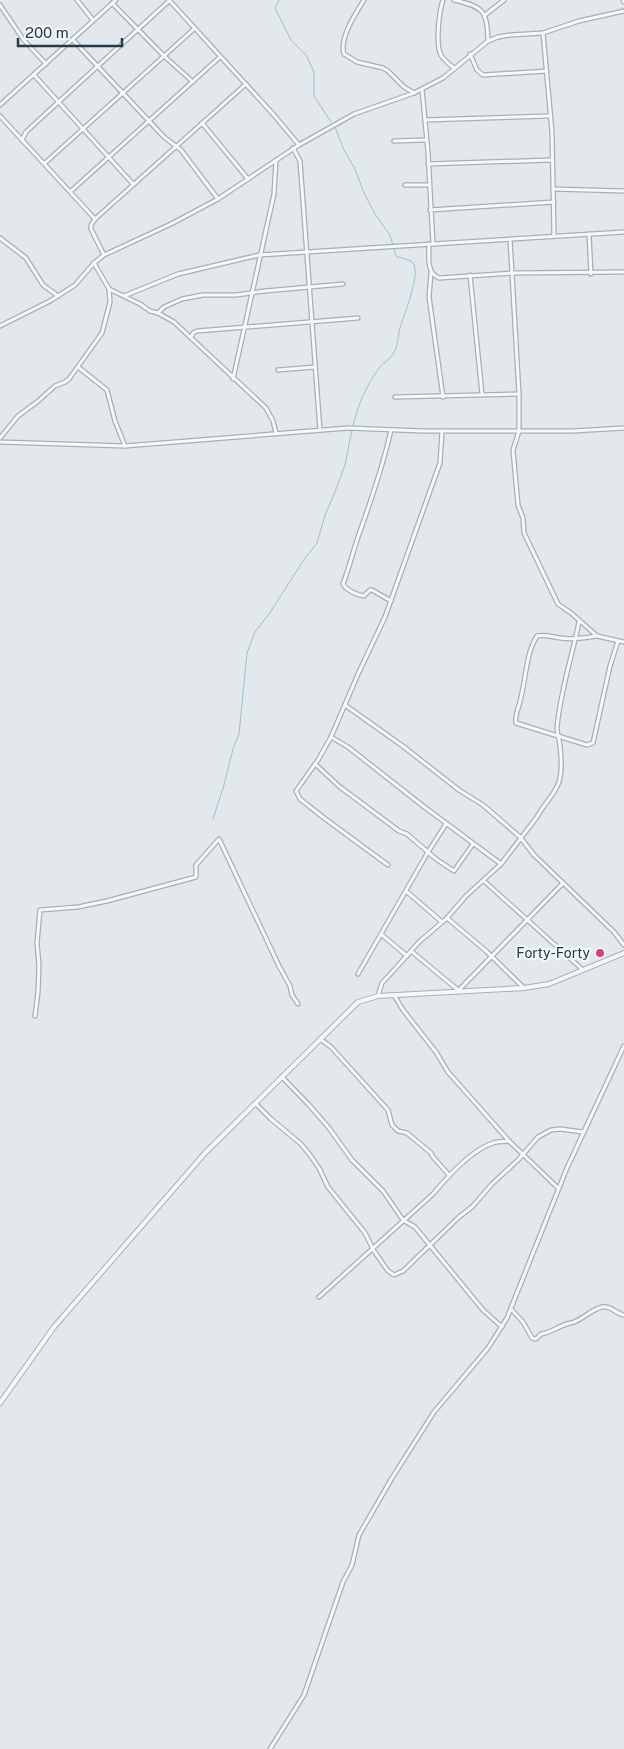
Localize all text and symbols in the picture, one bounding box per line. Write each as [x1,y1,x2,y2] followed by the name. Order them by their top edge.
[18,15,121,47] scale bar
[25,24,69,41] text: 200 m
[516,945,591,961] place label: Forty-Forty
[594,947,606,959] marker: Forty-Forty

